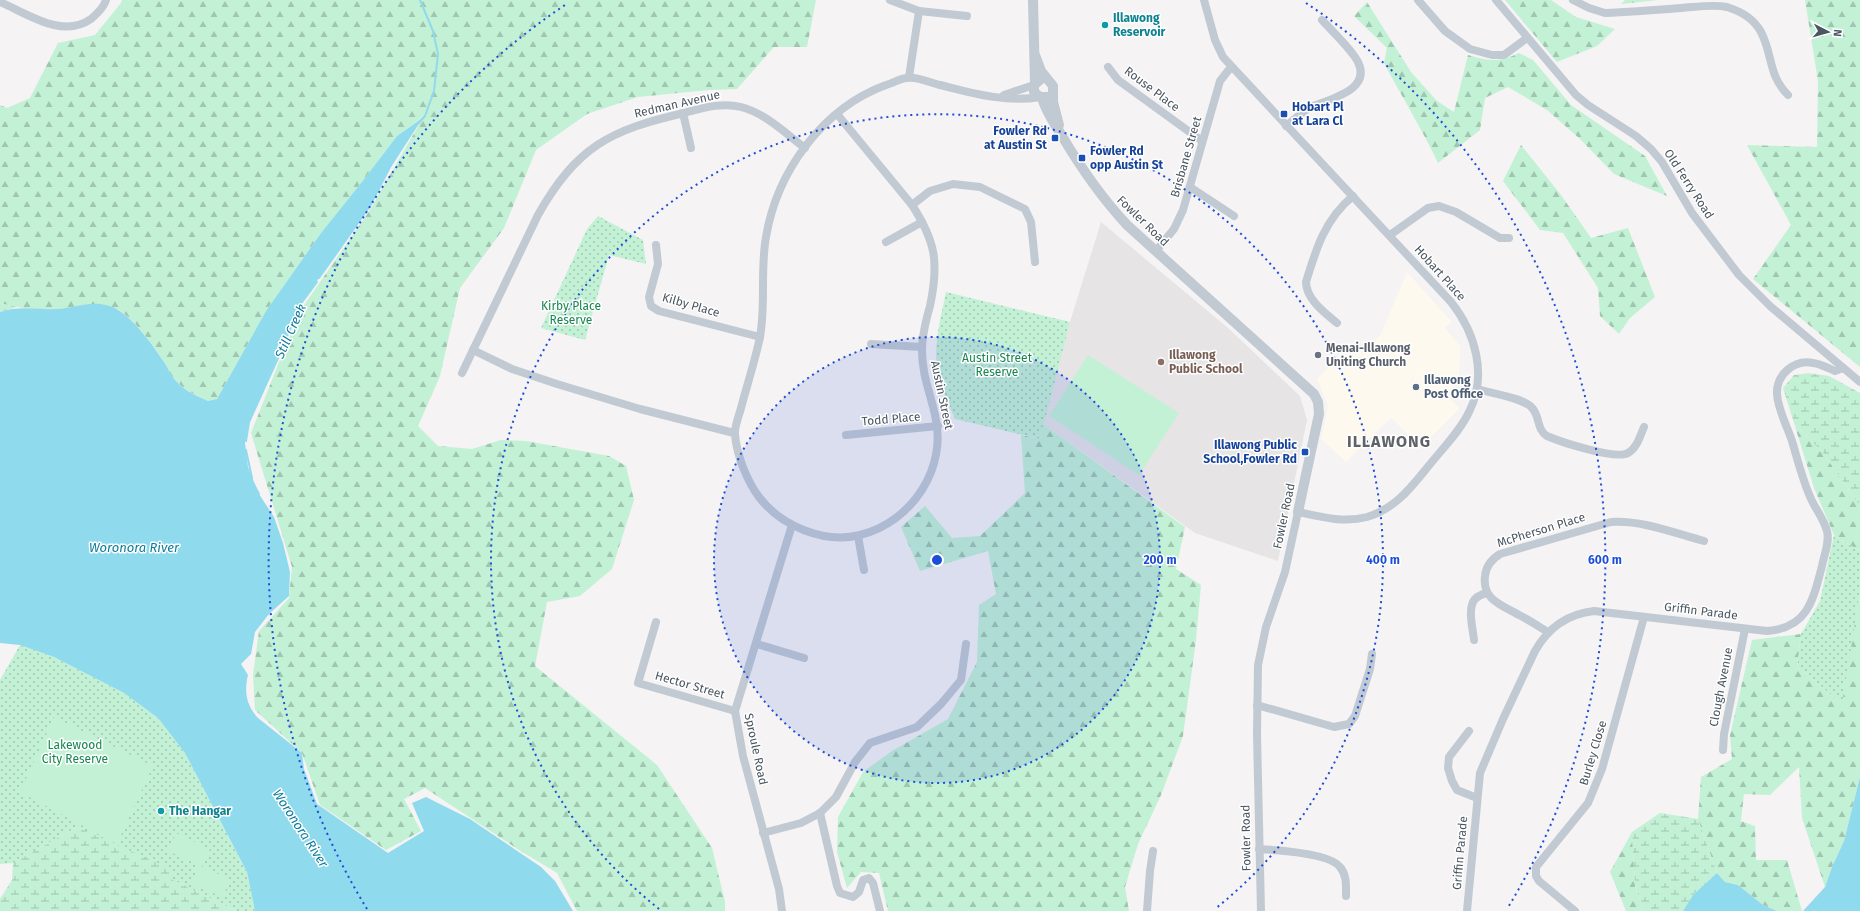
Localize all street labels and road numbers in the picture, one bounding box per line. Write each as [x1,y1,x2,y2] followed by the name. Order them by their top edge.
[1122,64,1182,114] street label: Rouse Place
[633,87,721,121] street label: Redman Avenue
[1168,114,1204,199] street label: Brisbane Street
[1661,147,1717,221] street label: Old Ferry Road
[1114,193,1172,249] street label: Fowler Road
[1411,242,1469,304] street label: Hobart Place
[661,290,721,320] street label: Kilby Place
[928,359,956,431] street label: Austin Street
[861,409,921,429] street label: Todd Place
[1270,482,1298,550] street label: Fowler Road
[1495,510,1587,550] street label: McPherson Place
[1663,600,1739,622] street label: Griffin Parade
[1706,646,1736,728] street label: Clough Avenue
[653,668,727,702] street label: Hector Street
[742,712,770,786] street label: Sproule Road
[1576,719,1610,787] street label: Burley Close
[1238,805,1254,871] street label: Fowler Road
[1450,816,1470,890] street label: Griffin Parade

